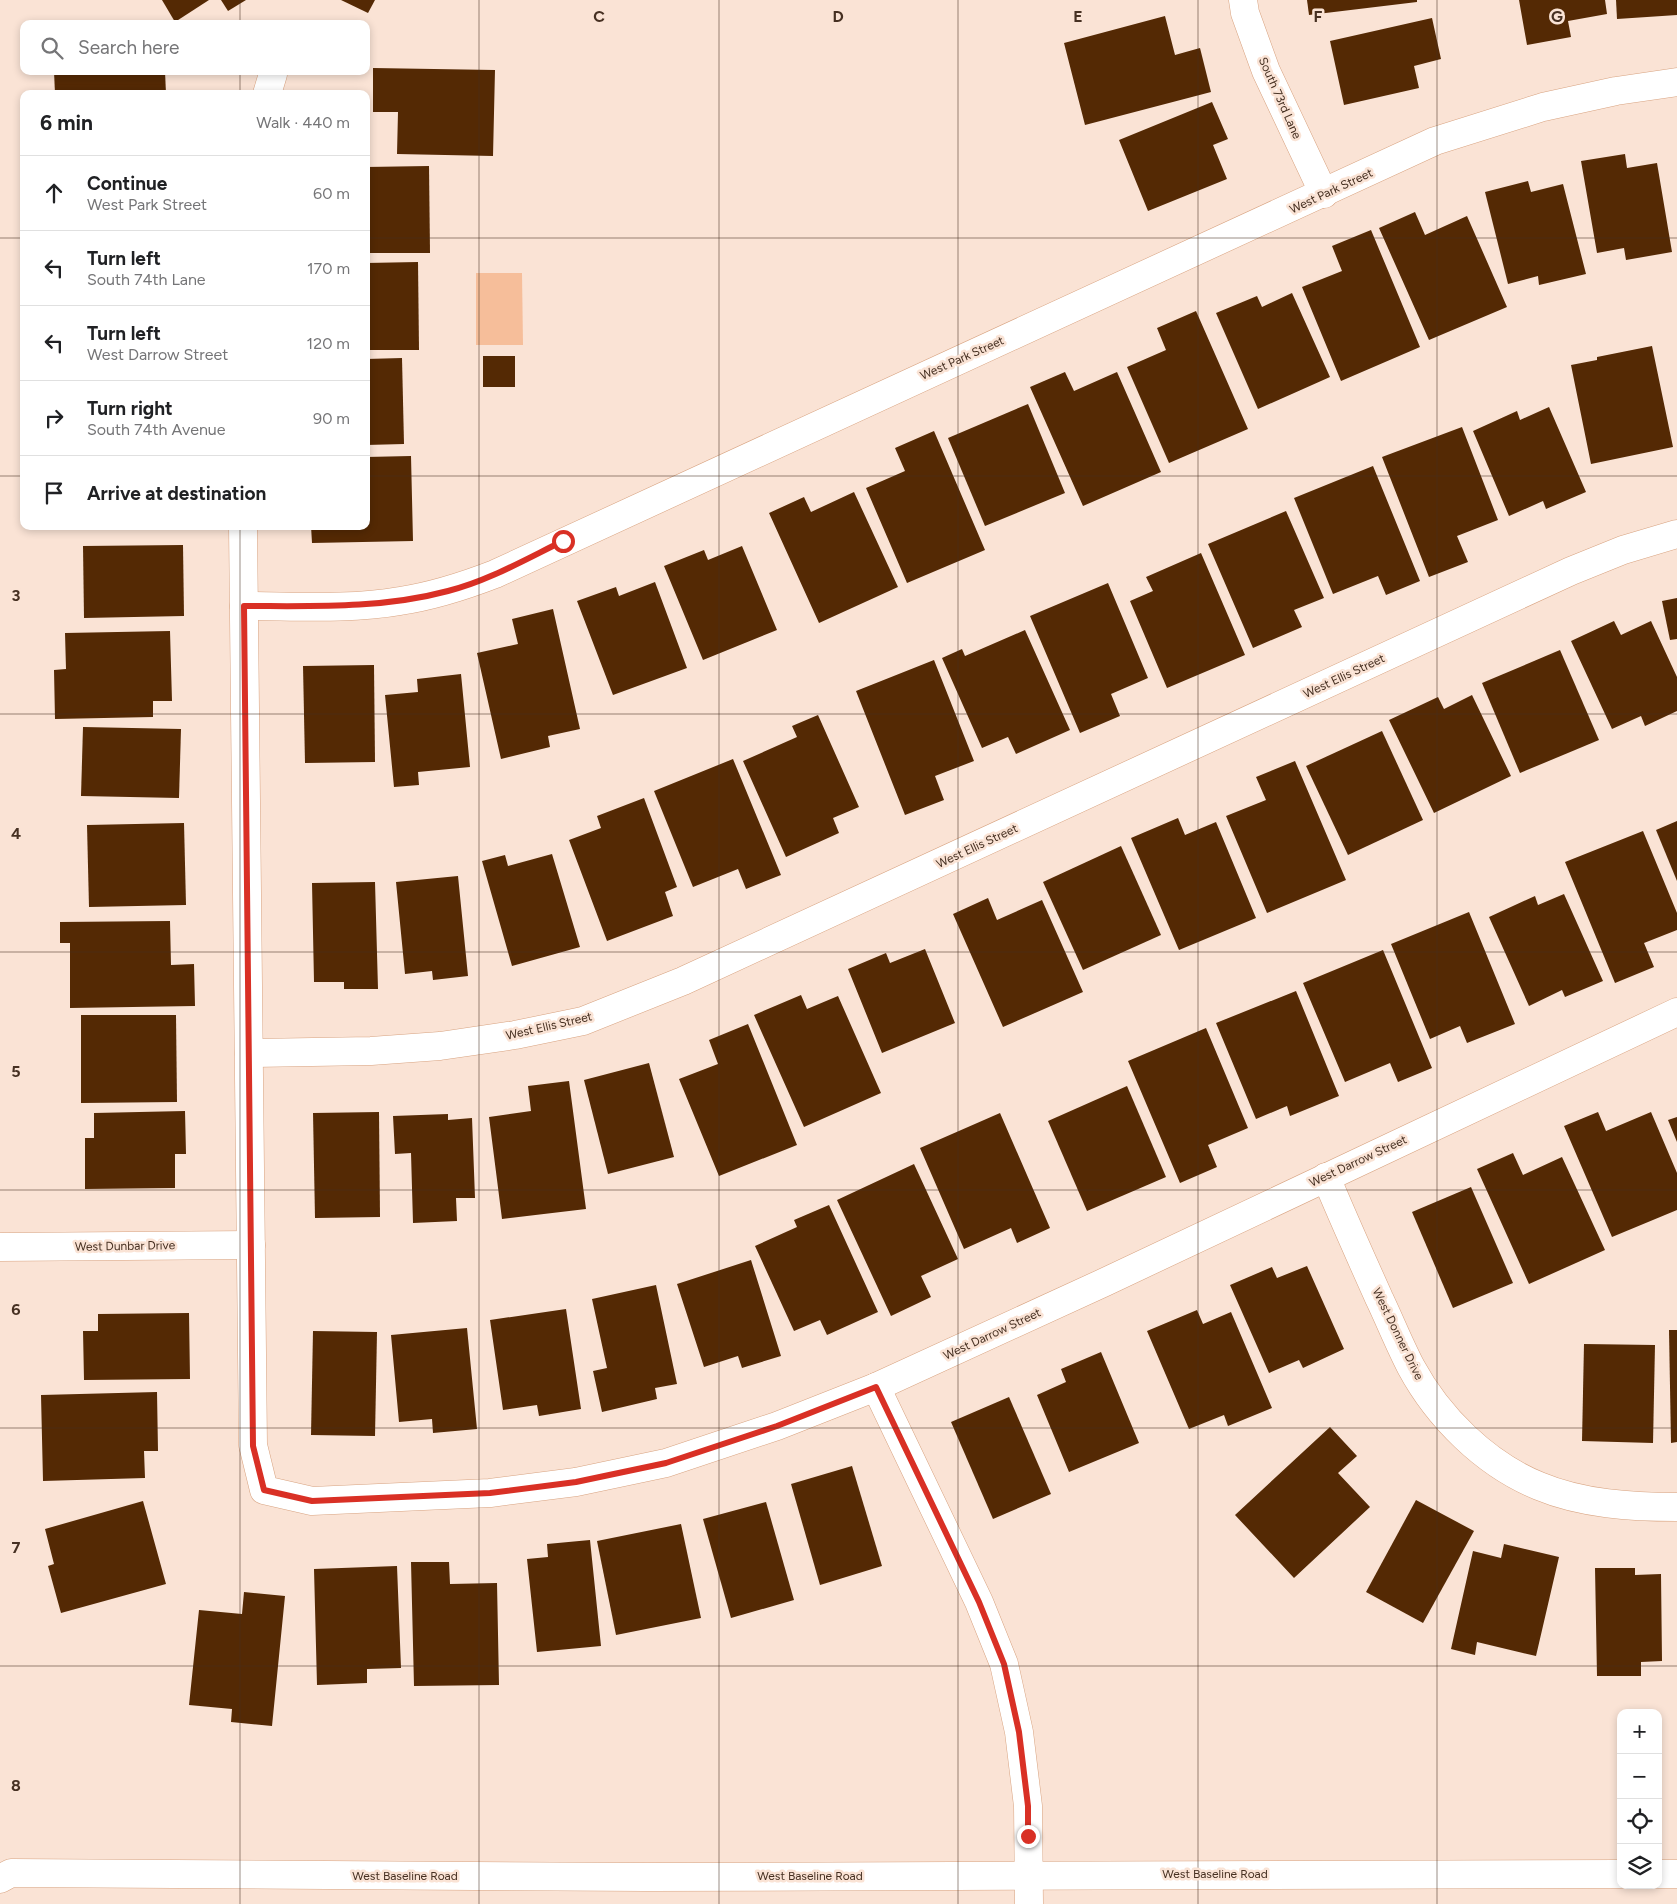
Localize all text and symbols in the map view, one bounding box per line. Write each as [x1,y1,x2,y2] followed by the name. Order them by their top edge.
[593,7,605,26] text: C
[832,7,844,26] text: D
[1073,7,1083,26] text: E
[1314,7,1323,26] text: F
[1551,7,1563,26] text: G
[20,20,370,75] search box
[38,34,66,62] icon: search
[78,36,180,59] text: Search here
[1256,55,1304,141] street label: South 73rd Lane
[40,110,93,135] text: 6 min
[256,113,350,132] text: Walk · 440 m
[1287,165,1375,216] street label: West Park Street
[87,172,167,195] text: Continue
[40,179,68,207] icon: ahead
[313,184,350,203] text: 60 m
[87,195,207,214] text: West Park Street
[87,247,161,270] text: Turn left
[40,254,68,282] icon: left
[307,259,350,278] text: 170 m
[87,270,206,289] text: South 74th Lane
[87,322,161,345] text: Turn left
[40,329,68,357] icon: left
[918,333,1006,383] street label: West Park Street
[307,334,350,353] text: 120 m
[87,345,228,364] text: West Darrow Street
[87,397,173,420] text: Turn right
[40,404,68,432] icon: right
[313,409,350,428] text: 90 m
[87,420,226,439] text: South 74th Avenue
[40,479,68,507] icon: arrive
[87,482,266,505] text: Arrive at destination
[552,530,575,553] route start
[12,586,21,605] text: 3
[1301,651,1387,701] street label: West Ellis Street
[934,821,1020,871] street label: West Ellis Street
[11,824,21,843] text: 4
[505,1009,594,1043] street label: West Ellis Street
[11,1062,21,1081] text: 5
[1307,1132,1409,1190] street label: West Darrow Street
[75,1238,176,1254] street label: West Dunbar Drive
[1370,1286,1427,1383] street label: West Donner Drive
[11,1300,21,1319] text: 6
[941,1305,1043,1363] street label: West Darrow Street
[12,1538,21,1557] text: 7
[1617,1709,1662,1889] map controls
[1617,1709,1662,1754] button: +
[1617,1754,1662,1799] button: −
[11,1776,21,1795] text: 8
[1617,1799,1662,1844] button: locate
[1017,1825,1040,1848] route end
[1617,1844,1662,1889] button: layers
[1162,1867,1268,1881] street label: West Baseline Road
[352,1869,458,1883] street label: West Baseline Road
[757,1869,863,1883] street label: West Baseline Road

